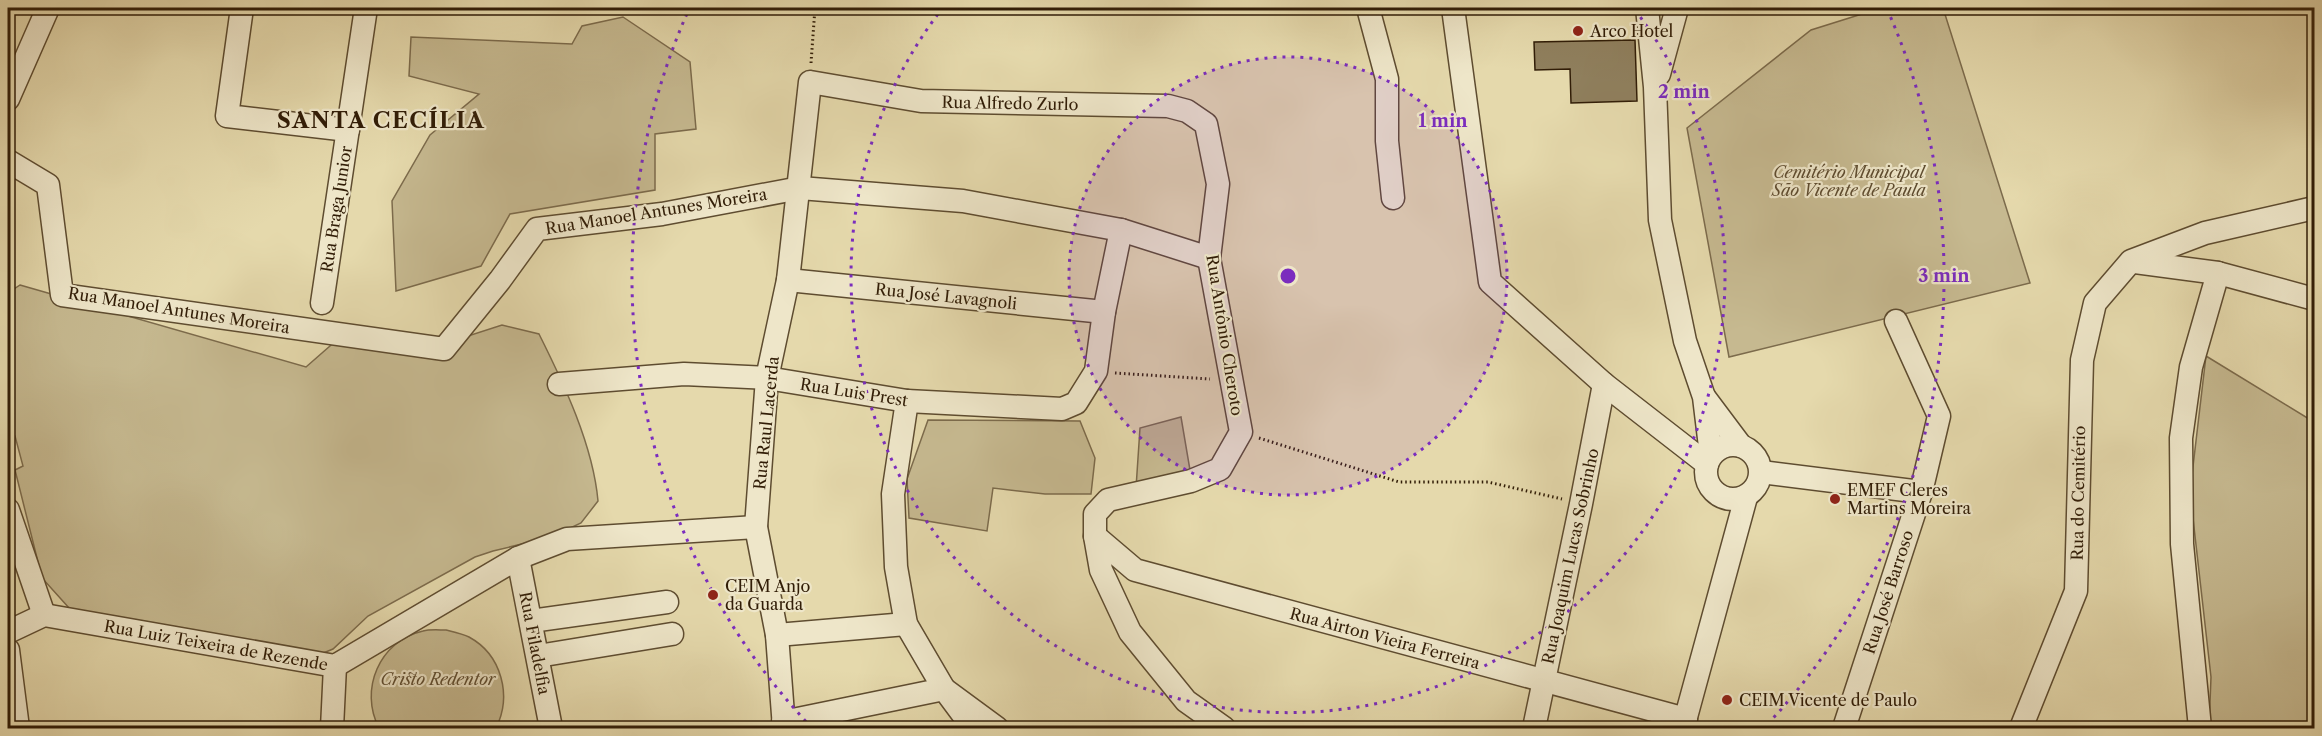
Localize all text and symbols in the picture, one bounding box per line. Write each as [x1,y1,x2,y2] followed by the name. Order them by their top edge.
[1589,21,1674,41] place label: Arco Hotel
[1571,24,1585,38] marker: Arco Hotel
[1658,81,1711,103] text: 2 min
[941,92,1079,114] street label: Rua Alfredo Zurlo
[277,106,485,134] district label: SANTA CECÍLIA
[1418,110,1468,132] text: 1 min
[316,144,356,274] street label: Rua Braga Junior
[1771,162,1927,200] park label: Cemitério Municipal São Vicente de Paula
[544,183,769,238] street label: Rua Manoel Antunes Moreira
[1202,253,1248,417] street label: Rua Antônio Cheroto
[1918,265,1970,287] text: 3 min
[1278,266,1298,286] centre of rings
[874,279,1018,313] street label: Rua José Lavagnoli
[67,283,292,338] street label: Rua Manoel Antunes Moreira
[749,355,783,491] street label: Rua Raul Lacerda
[799,374,910,410] street label: Rua Luis Prest
[2067,425,2089,561] street label: Rua do Cemitério
[1537,446,1603,666] street label: Rua Joaquim Lucas Sobrinho
[1847,480,1972,518] place label: EMEF Cleres Martins Moreira
[1828,492,1842,506] marker: EMEF Cleres Martins Moreira
[1859,527,1917,656] street label: Rua José Barroso
[725,576,811,614] place label: CEIM Anjo da Guarda
[706,588,720,602] marker: CEIM Anjo da Guarda
[515,590,555,697] street label: Rua Filadelfia
[1288,603,1483,673] street label: Rua Airton Vieira Ferreira
[102,615,330,675] street label: Rua Luiz Teixeira de Rezende
[381,669,497,689] park label: Cristo Redentor
[1739,690,1917,710] place label: CEIM Vicente de Paulo
[1720,693,1734,707] marker: CEIM Vicente de Paulo

